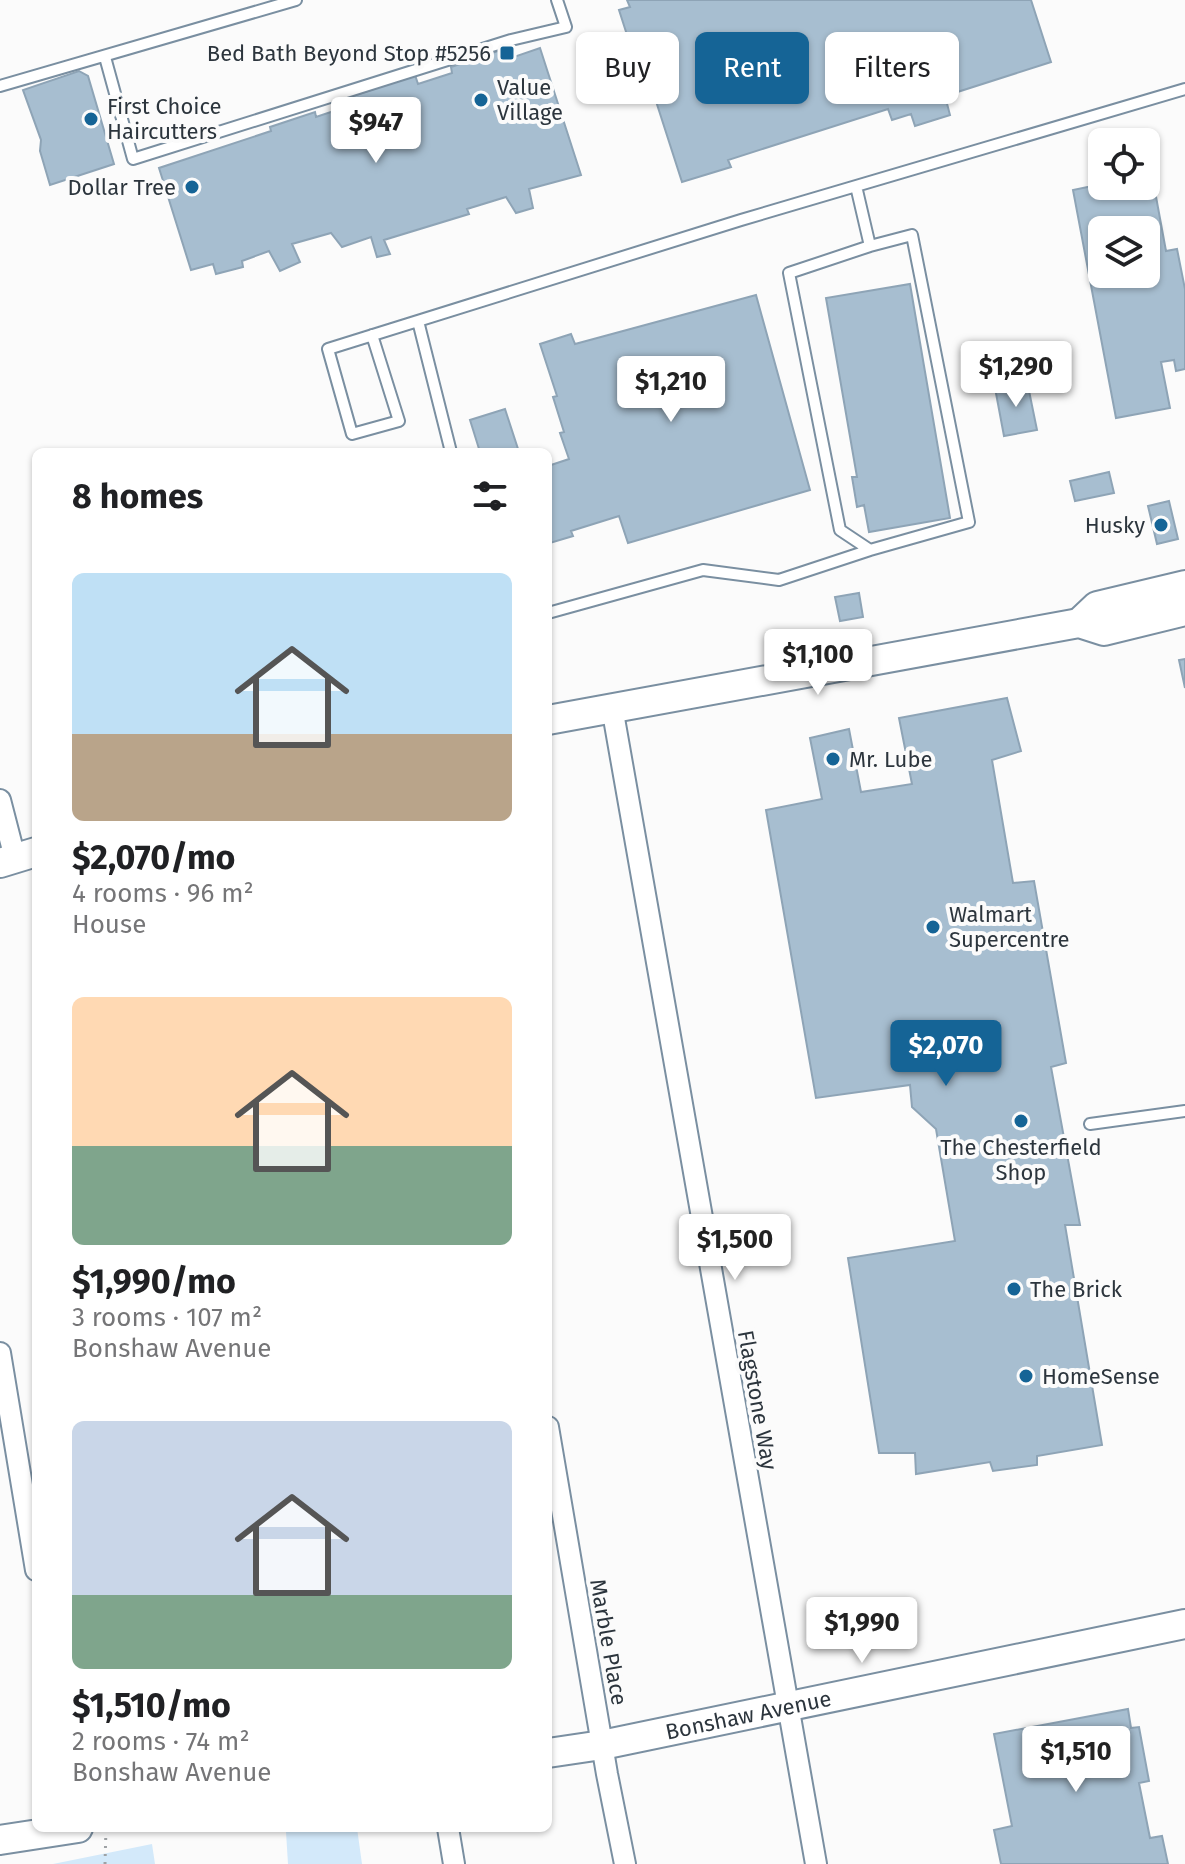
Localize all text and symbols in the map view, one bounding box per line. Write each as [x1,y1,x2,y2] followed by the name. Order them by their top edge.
[576,32,679,104] chip: Buy
[695,32,809,104] chip: Rent
[825,32,959,104] chip: Filters
[207,40,491,67] place label: Bed Bath Beyond Stop #5256
[498,44,516,62] marker: Bed Bath Beyond Stop #5256
[497,74,563,126] place label: Value Village
[472,91,490,109] marker: Value Village
[107,93,222,145] place label: First Choice Haircutters
[329,97,423,165] pin: $947
[349,107,403,138] text: $947
[82,110,100,128] marker: First Choice Haircutters
[1088,128,1160,288] map controls
[1088,128,1160,200] button: locate
[67,174,176,201] place label: Dollar Tree
[183,178,201,196] marker: Dollar Tree
[1088,216,1160,288] button: layers
[951,341,1081,409] pin: $1,290
[979,351,1053,382] text: $1,290
[606,356,736,424] pin: $1,210
[635,366,707,397] text: $1,210
[468,474,512,518] icon: filters
[72,476,203,517] text: 8 homes
[1085,512,1145,539] place label: Husky
[1152,516,1170,534] marker: Husky
[220,625,364,769] icon: home
[753,629,883,697] pin: $1,100
[782,639,854,670] text: $1,100
[849,746,932,773] place label: Mr. Lube
[824,750,842,768] marker: Mr. Lube
[72,837,235,878] text: $2,070/mo
[72,878,254,909] text: 4 rooms · 96 m²
[949,901,1069,953] place label: Walmart Supercentre
[72,909,146,940] text: House
[924,918,942,936] marker: Walmart Supercentre
[881,1020,1011,1088] pin: $2,070
[908,1030,984,1061] text: $2,070
[220,1049,364,1193] icon: home
[1012,1112,1030,1130] marker: The Chesterfield Shop
[940,1134,1102,1186] place label: The Chesterfield Shop
[670,1214,800,1282] pin: $1,500
[697,1224,773,1255] text: $1,500
[72,1261,236,1302] text: $1,990/mo
[1030,1276,1123,1303] place label: The Brick
[1005,1280,1023,1298] marker: The Brick
[72,1302,262,1333] text: 3 rooms · 107 m²
[732,1328,783,1472] street label: Flagstone Way
[72,1333,271,1364] text: Bonshaw Avenue
[1042,1363,1160,1390] place label: HomeSense
[1017,1367,1035,1385] marker: HomeSense
[220,1473,364,1617] icon: home
[584,1577,633,1707] street label: Marble Place
[797,1597,927,1665] pin: $1,990
[824,1607,900,1638] text: $1,990
[72,1685,231,1726] text: $1,510/mo
[663,1685,834,1746] street label: Bonshaw Avenue
[72,1726,250,1757] text: 2 rooms · 74 m²
[1011,1726,1141,1794] pin: $1,510
[1040,1736,1112,1767] text: $1,510
[72,1757,271,1788] text: Bonshaw Avenue

